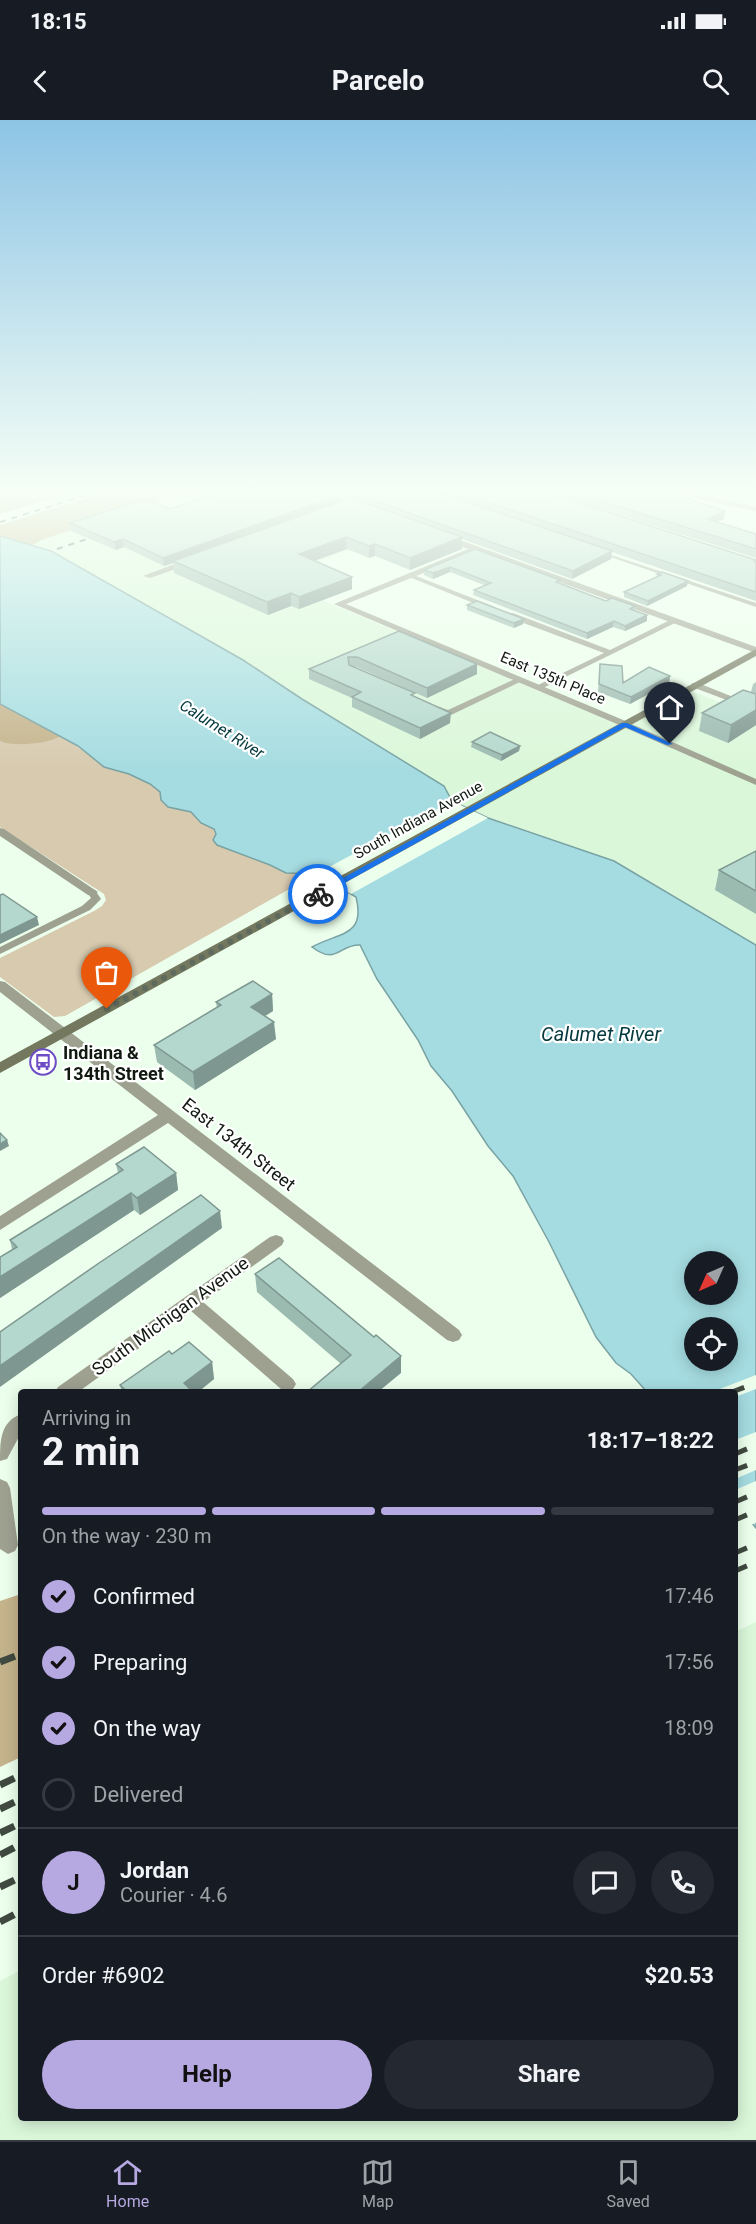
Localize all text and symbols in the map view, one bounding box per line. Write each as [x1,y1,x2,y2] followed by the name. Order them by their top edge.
[30,9,87,34] text: 18:15
[24,65,57,98] icon: back
[332,65,424,97] text: Parcelo
[699,65,732,98] icon: search
[498,648,608,708] street label: East 135th Place
[644,682,695,744] pin
[653,691,686,724] icon: home
[176,696,268,763] water label: Calumet River
[350,777,486,863] street label: South Indiana Avenue
[288,864,348,924] courier
[302,878,335,911] icon: bike
[81,947,132,1009] pin
[90,956,123,989] icon: bag
[541,1022,662,1046] water label: Calumet River
[63,1042,164,1084] place label: Indiana & 134th Street
[28,1047,58,1077] bus stop icon: Indiana & 134th Street
[178,1093,300,1195] street label: East 134th Street
[684,1251,738,1305] north arrow
[684,1251,738,1371] map controls
[88,1252,252,1380] street label: South Michigan Avenue
[684,1317,738,1371] button: locate
[42,1406,131,1430] text: Arriving in
[587,1428,714,1453] text: 18:17–18:22
[42,1429,140,1475] text: 2 min
[42,1524,211,1548] text: On the way · 230 m
[42,1580,75,1613] icon: check
[93,1584,195,1609] text: Confirmed
[664,1584,714,1608] text: 17:46
[42,1646,75,1679] icon: check
[93,1650,187,1675] text: Preparing
[664,1650,714,1674] text: 17:56
[42,1712,75,1745] icon: check
[93,1716,201,1741] text: On the way
[664,1716,714,1740] text: 18:09
[93,1782,183,1807] text: Delivered
[573,1851,636,1914] button: chat
[651,1851,714,1914] button: phone
[120,1858,189,1883] text: Jordan
[67,1870,80,1895] text: J
[120,1883,227,1907] text: Courier · 4.6
[42,1963,164,1988] text: Order #6902
[645,1963,714,1988] text: $20.53
[42,2040,372,2109] button: Help
[384,2040,714,2109] button: Share
[106,2156,149,2211] tab: Home
[361,2156,394,2211] tab: Map
[607,2156,650,2211] tab: Saved

